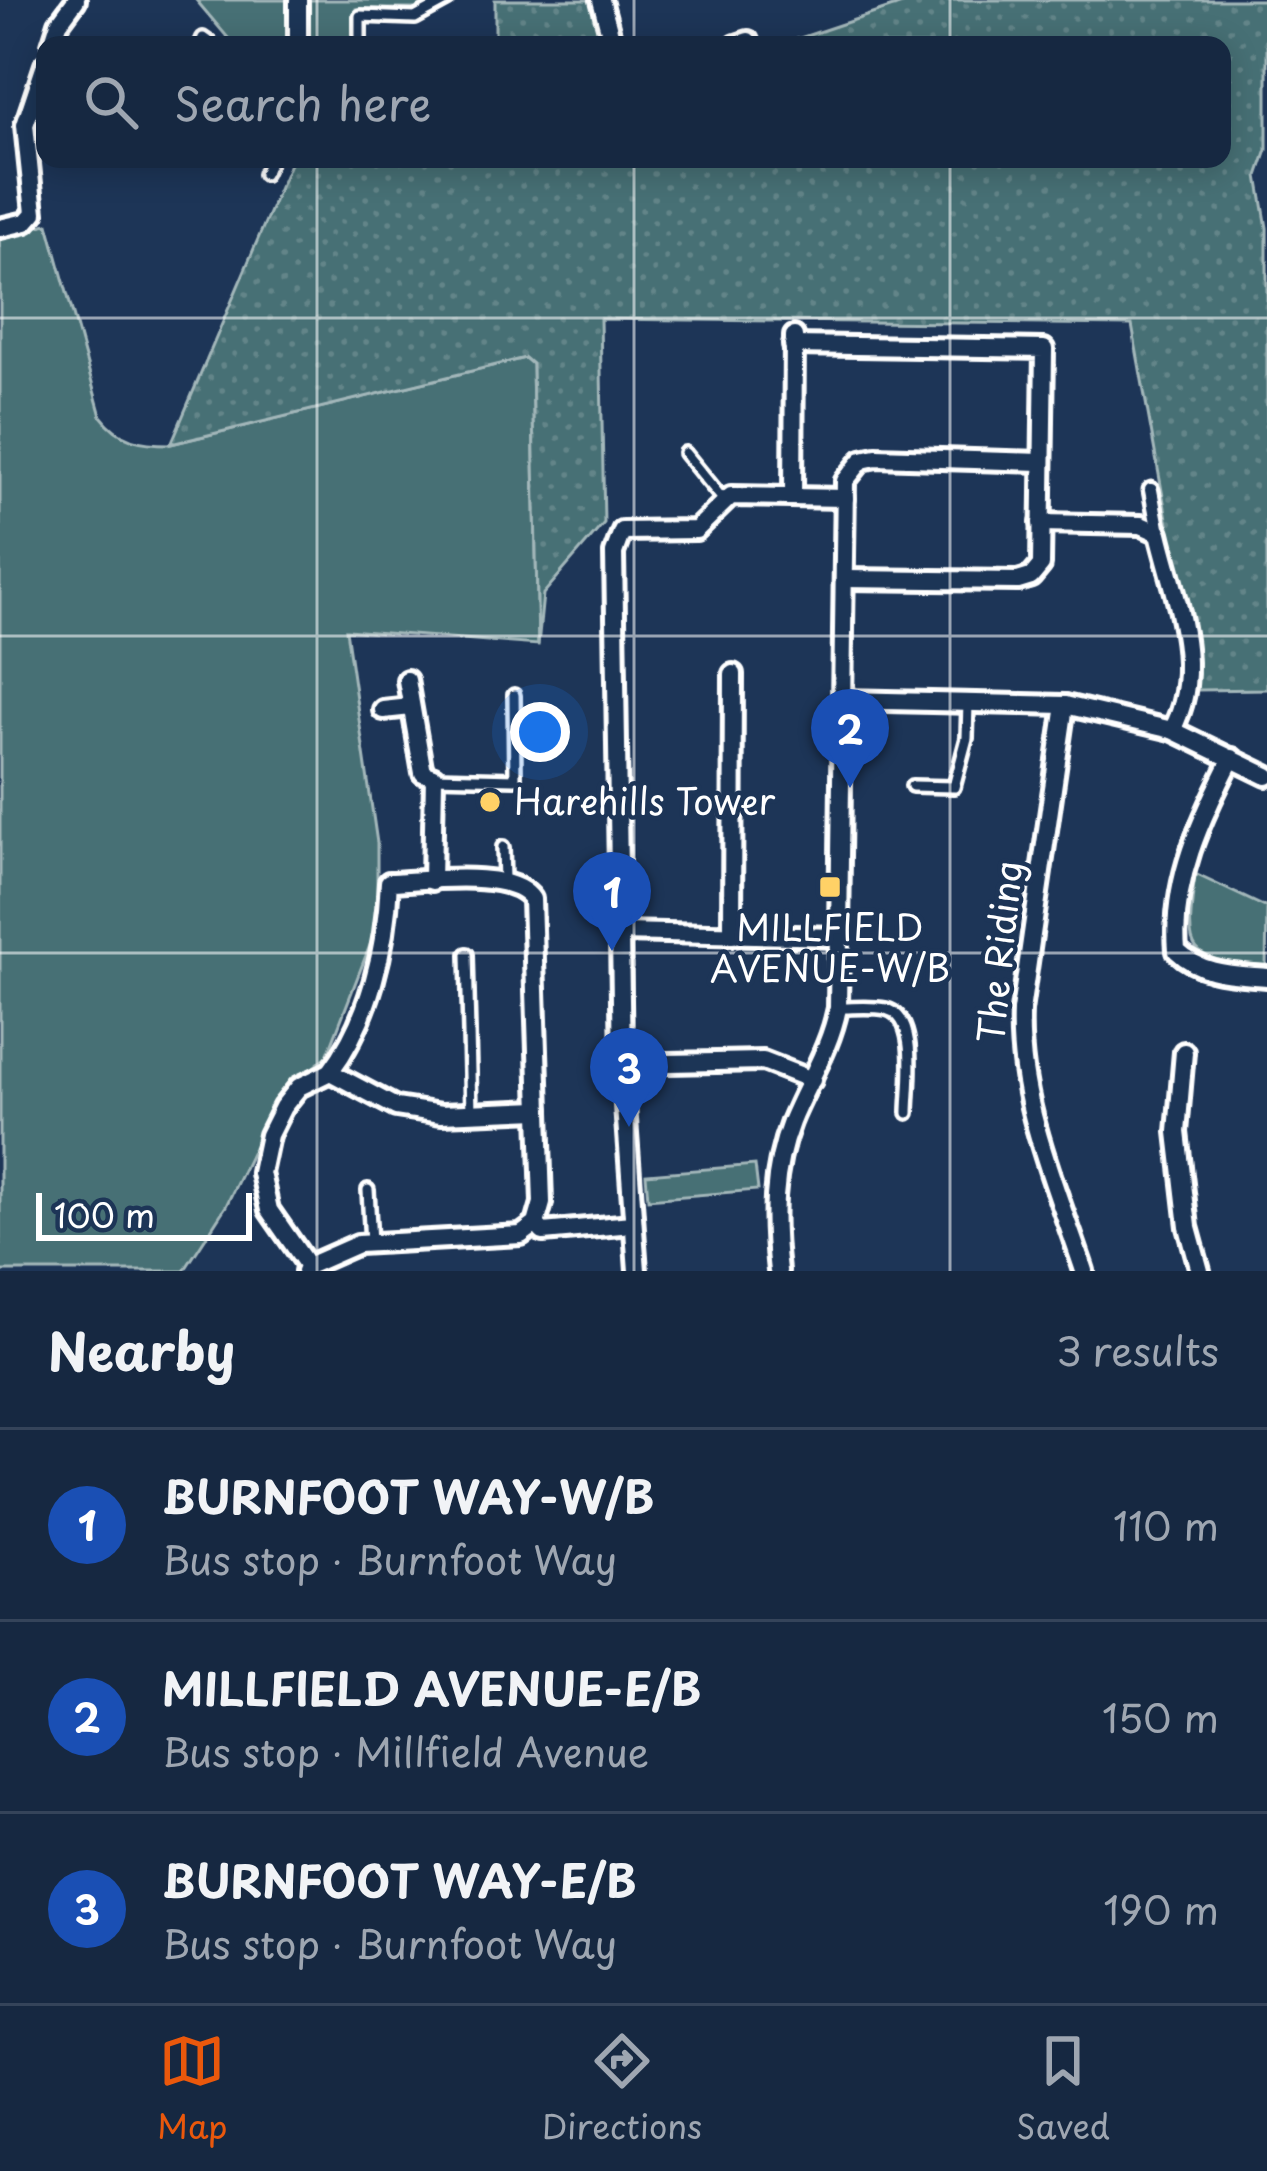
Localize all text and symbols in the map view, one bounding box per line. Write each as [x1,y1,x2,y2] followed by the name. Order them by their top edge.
[36,36,1231,168] search box
[174,68,431,136] text: Search here
[78,69,144,135] icon: search
[811,689,889,788] pin: 2
[510,702,570,762] your location
[514,773,776,827] place label: Harehills Tower
[477,789,503,815] marker: Harehills Tower
[573,852,651,951] pin: 1
[962,858,1034,1046] street label: The Riding
[817,874,843,900] marker: MILLFIELD AVENUE-W/B
[710,899,950,994] place label: MILLFIELD AVENUE-W/B
[590,1028,668,1127] pin: 3
[36,1187,252,1240] scale bar
[54,1189,155,1239] text: 100 m
[48,1311,235,1388] text: Nearby
[1056,1320,1219,1379] text: 3 results
[162,1461,655,1529] text: BURNFOOT WAY-W/B
[78,1495,96,1554] text: 1
[1113,1495,1219,1554] text: 110 m
[162,1529,617,1588] text: Bus stop · Burnfoot Way
[162,1653,702,1721] text: MILLFIELD AVENUE-E/B
[73,1687,101,1746] text: 2
[1102,1687,1219,1746] text: 150 m
[162,1721,649,1780] text: Bus stop · Millfield Avenue
[162,1845,637,1913] text: BURNFOOT WAY-E/B
[74,1879,100,1938] text: 3
[1103,1879,1219,1938] text: 190 m
[162,1913,617,1972] text: Bus stop · Burnfoot Way
[157,2028,228,2150] tab: Map
[542,2028,702,2150] tab: Directions
[1016,2028,1110,2150] tab: Saved

